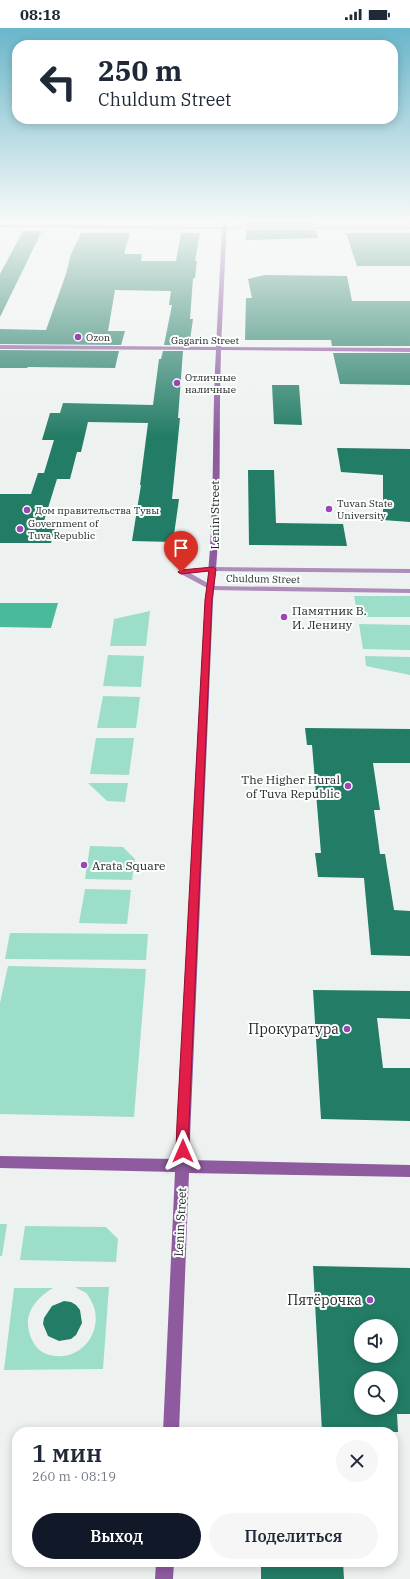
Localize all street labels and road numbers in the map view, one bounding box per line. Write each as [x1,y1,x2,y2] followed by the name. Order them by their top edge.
[171,334,239,347] street label: Gagarin Street
[207,480,222,550] street label: Lenin Street
[226,572,301,586] street label: Chuldum Street
[171,1187,189,1257] street label: Lenin Street

